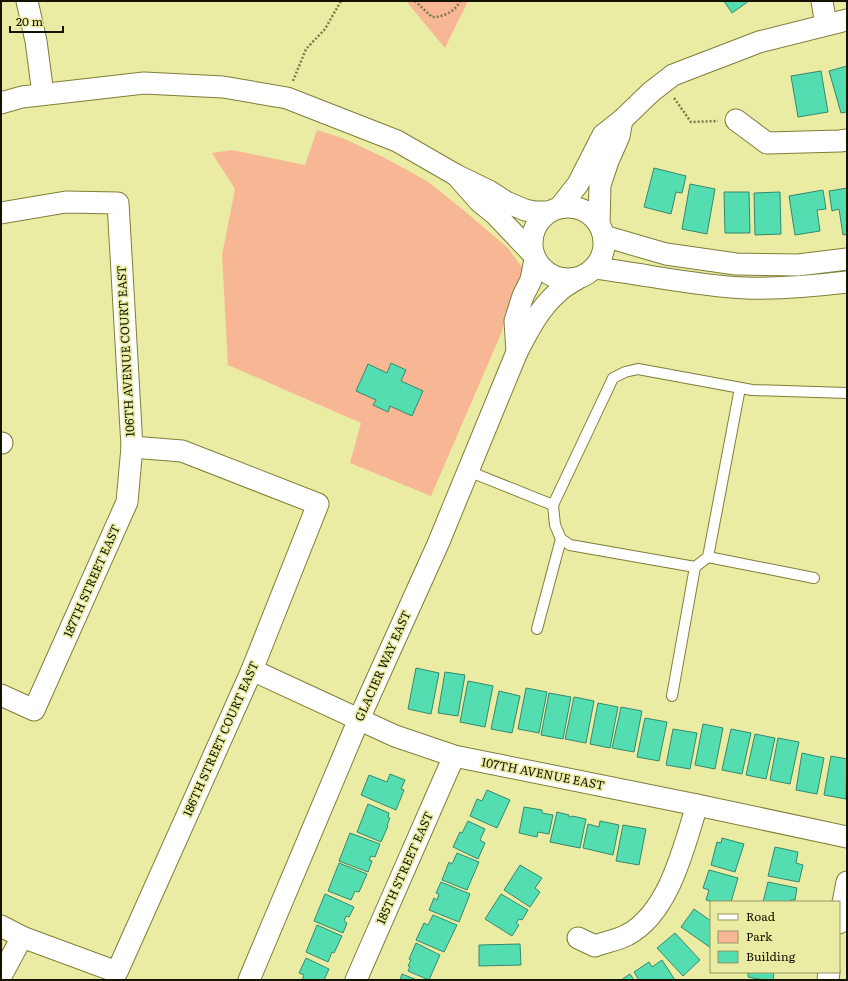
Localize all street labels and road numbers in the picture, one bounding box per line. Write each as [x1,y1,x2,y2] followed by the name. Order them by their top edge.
[112,265,138,437] street label: 106TH AVENUE COURT EAST
[58,521,124,640] street label: 187TH STREET EAST
[349,607,415,724] street label: GLACIER WAY EAST
[178,658,263,819] street label: 186TH STREET COURT EAST
[480,752,607,794] street label: 107TH AVENUE EAST
[371,808,437,927] street label: 185TH STREET EAST

